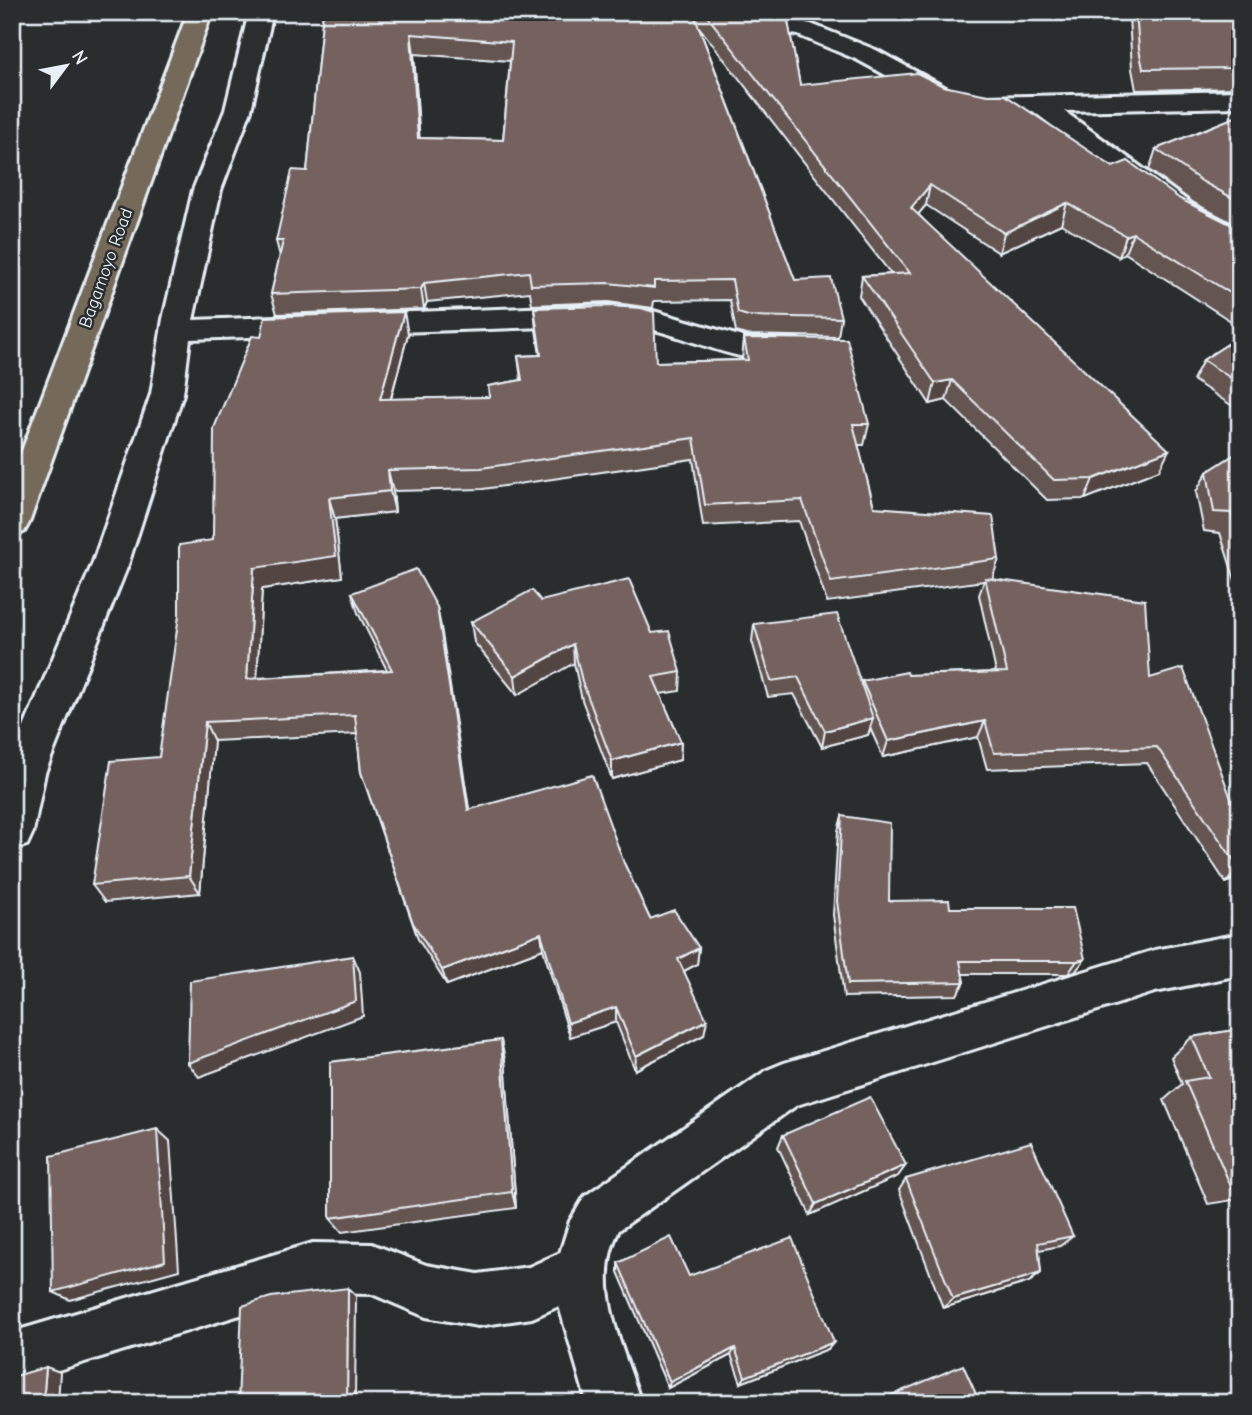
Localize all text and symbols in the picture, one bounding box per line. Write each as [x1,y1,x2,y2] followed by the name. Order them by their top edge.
[32,32,102,102] north arrow
[67,46,92,69] text: N
[75,205,137,331] street label: Bagamoyo Road

